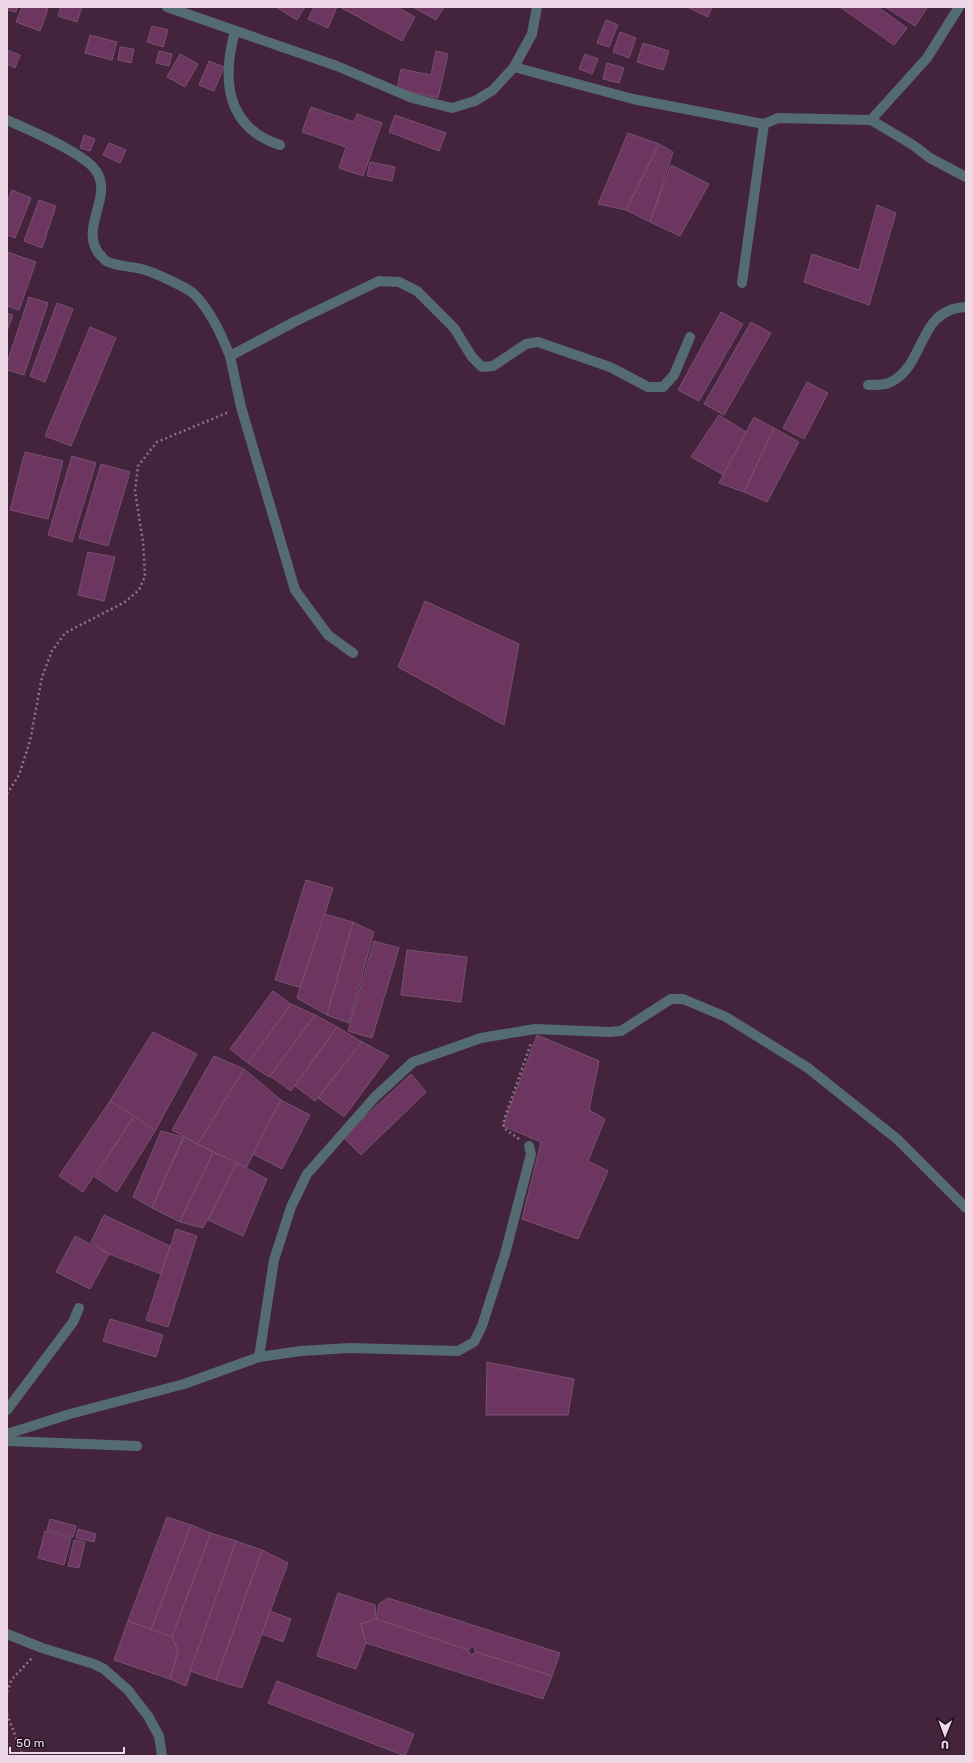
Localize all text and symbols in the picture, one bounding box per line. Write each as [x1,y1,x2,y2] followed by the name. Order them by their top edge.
[925,1715,965,1755] north arrow
[10,1729,124,1755] scale bar
[16,1736,44,1750] text: 50 m
[941,1738,949,1751] text: U

